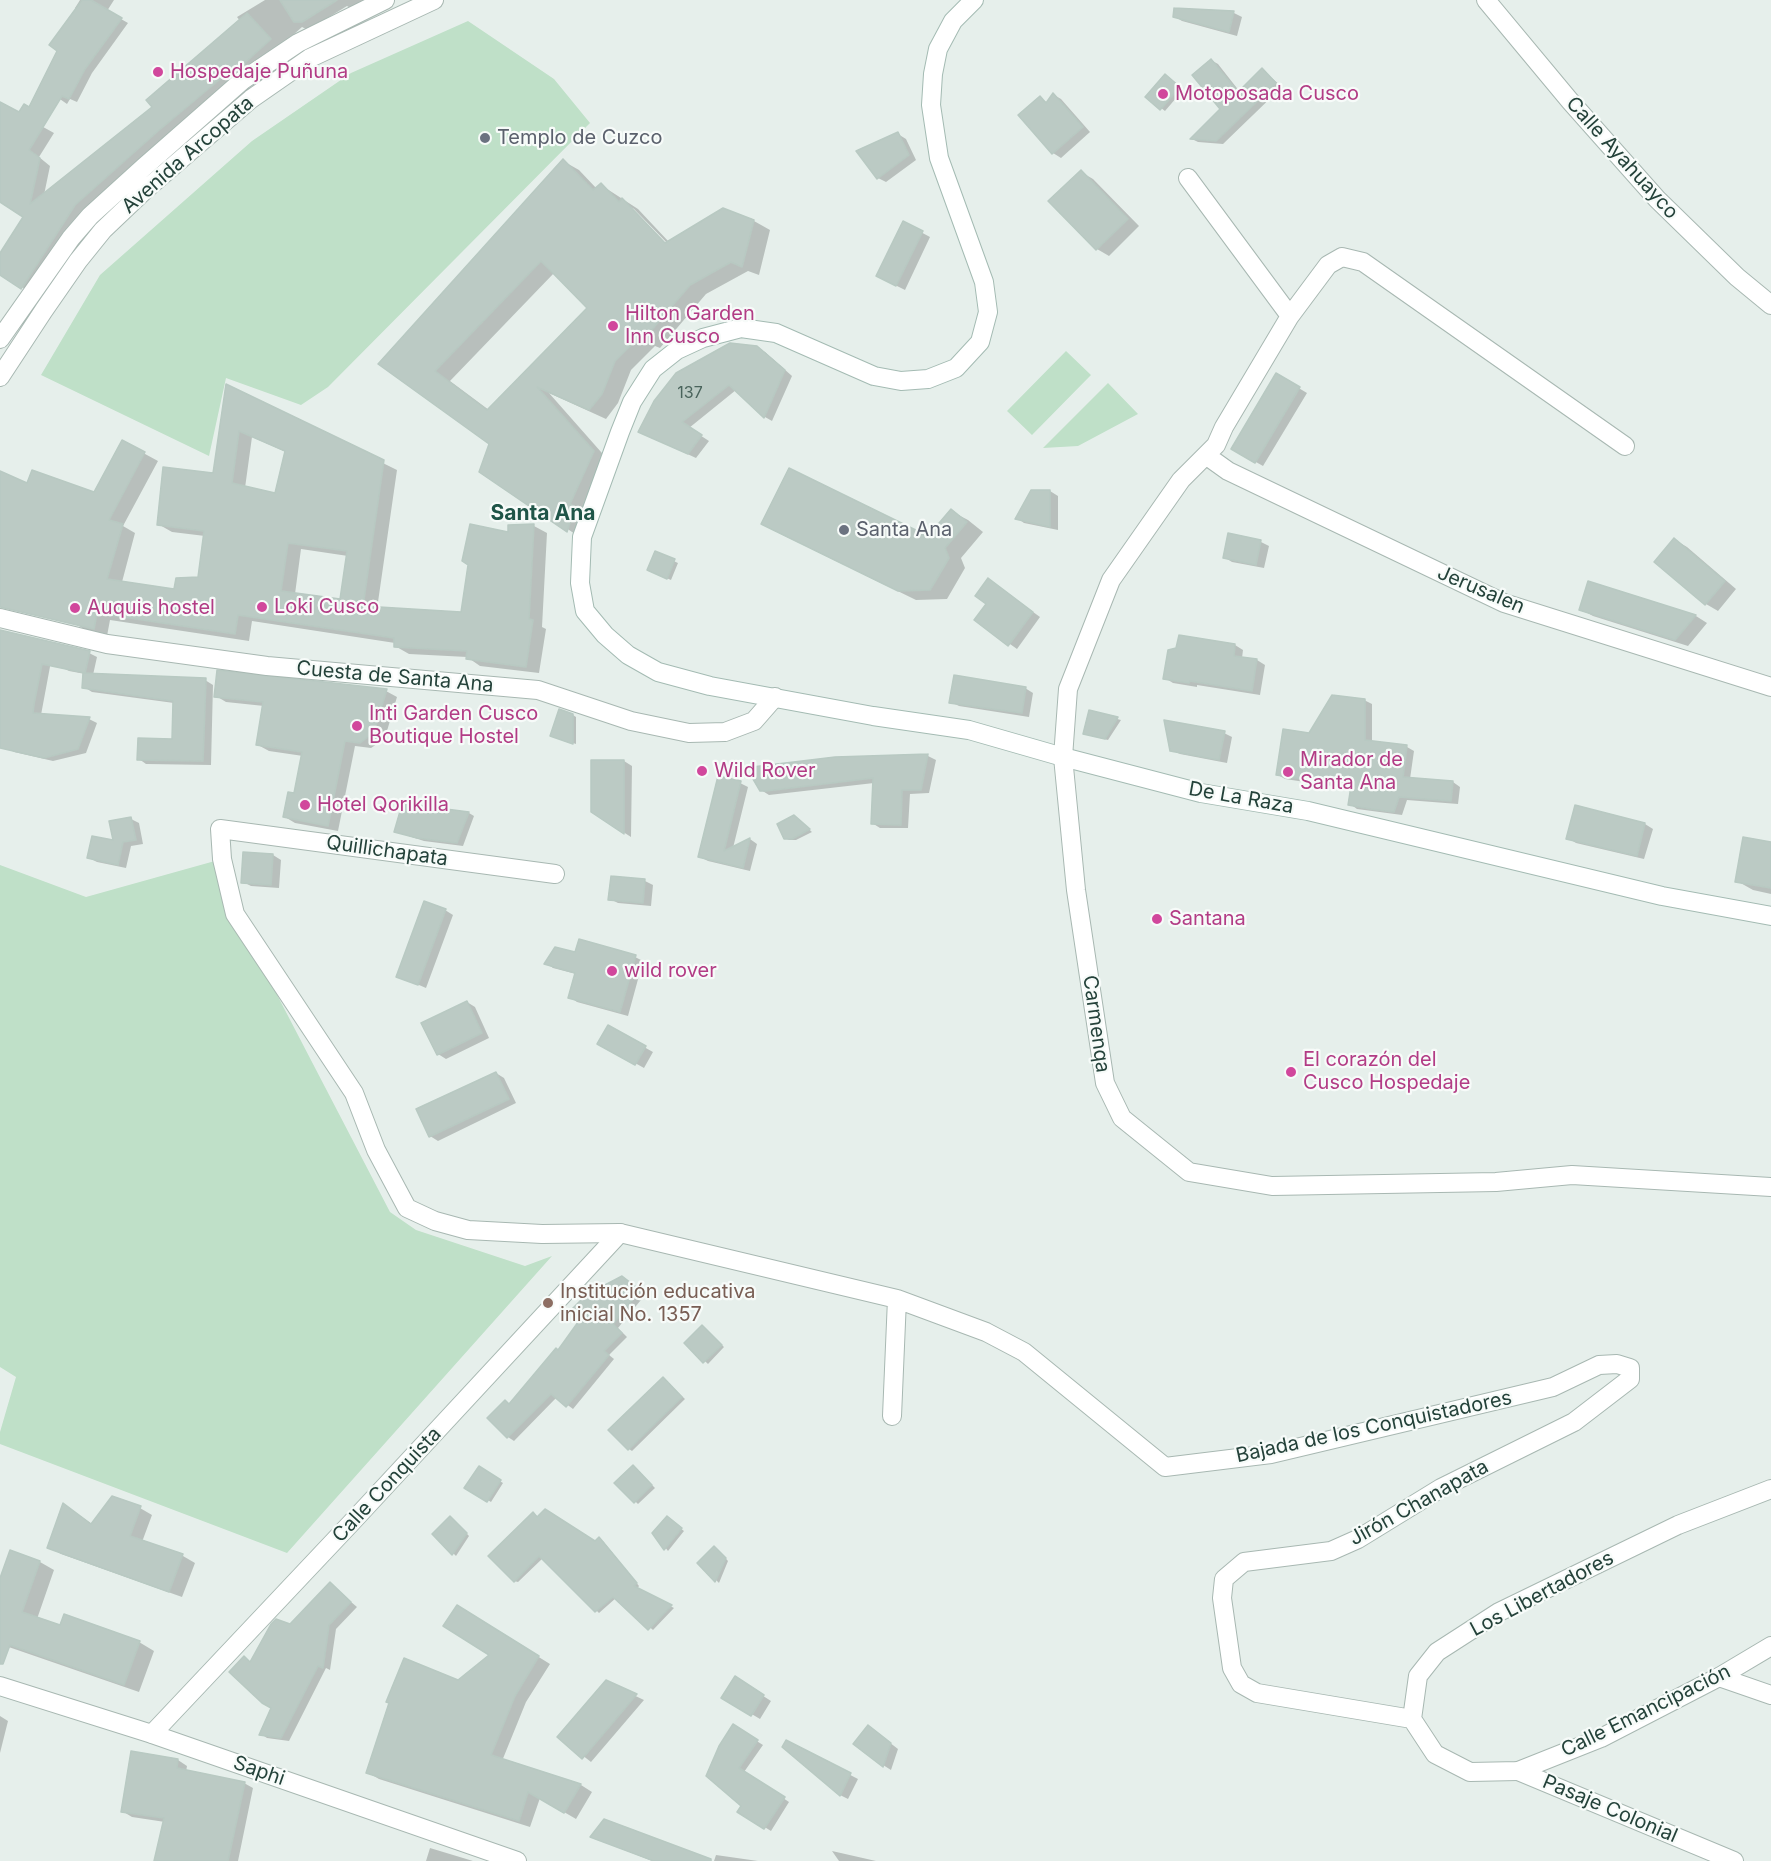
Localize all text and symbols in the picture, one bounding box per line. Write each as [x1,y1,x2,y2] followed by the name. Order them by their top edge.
[170,60,348,84] place label: Hospedaje Puñuna
[151,65,165,79] marker: Hospedaje Puñuna
[1175,82,1359,106] place label: Motoposada Cusco
[1156,87,1170,101] marker: Motoposada Cusco
[117,91,259,219] street label: Avenida Arcopata
[1561,92,1683,224] street label: Calle Ayahuayco
[497,126,662,150] place label: Templo de Cuzco
[478,131,492,145] marker: Templo de Cuzco
[625,302,755,349] place label: Hilton Garden Inn Cusco
[606,319,620,333] marker: Hilton Garden Inn Cusco
[677,383,703,403] house number: 137
[491,501,595,527] district label: Santa Ana
[856,518,952,542] place label: Santa Ana
[837,523,851,537] marker: Santa Ana
[1434,561,1528,619] street label: Jerusalen
[274,595,379,619] place label: Loki Cusco
[87,596,215,620] place label: Auquis hostel
[255,600,269,614] marker: Loki Cusco
[68,601,82,615] marker: Auquis hostel
[295,656,495,698] street label: Cuesta de Santa Ana
[369,702,538,749] place label: Inti Garden Cusco Boutique Hostel
[350,719,364,733] marker: Inti Garden Cusco Boutique Hostel
[1300,748,1403,795] place label: Mirador de Santa Ana
[714,759,815,783] place label: Wild Rover
[695,764,709,778] marker: Wild Rover
[1281,765,1295,779] marker: Mirador de Santa Ana
[1187,777,1295,819] street label: De La Raza
[317,793,449,817] place label: Hotel Qorikilla
[298,798,312,812] marker: Hotel Qorikilla
[325,831,449,871] street label: Quillichapata
[1169,907,1246,931] place label: Santana
[1150,912,1164,926] marker: Santana
[624,959,717,983] place label: wild rover
[605,964,619,978] marker: wild rover
[1077,974,1115,1074] street label: Carmenqa
[1303,1048,1470,1095] place label: El corazón del Cusco Hospedaje
[1284,1065,1298,1079] marker: El corazón del Cusco Hospedaje
[560,1280,756,1327] place label: Institución educativa inicial No. 1357
[541,1296,555,1310] marker: Institución educativa inicial No. 1357
[1234,1386,1514,1468] street label: Bajada de los Conquistadores
[328,1422,446,1548] street label: Calle Conquista
[1345,1455,1493,1551] street label: Jirón Chanapata
[1466,1546,1618,1642] street label: Los Libertadores
[1557,1660,1735,1762] street label: Calle Emancipación
[230,1751,288,1791] street label: Saphi
[1539,1770,1681,1848] street label: Pasaje Colonial

